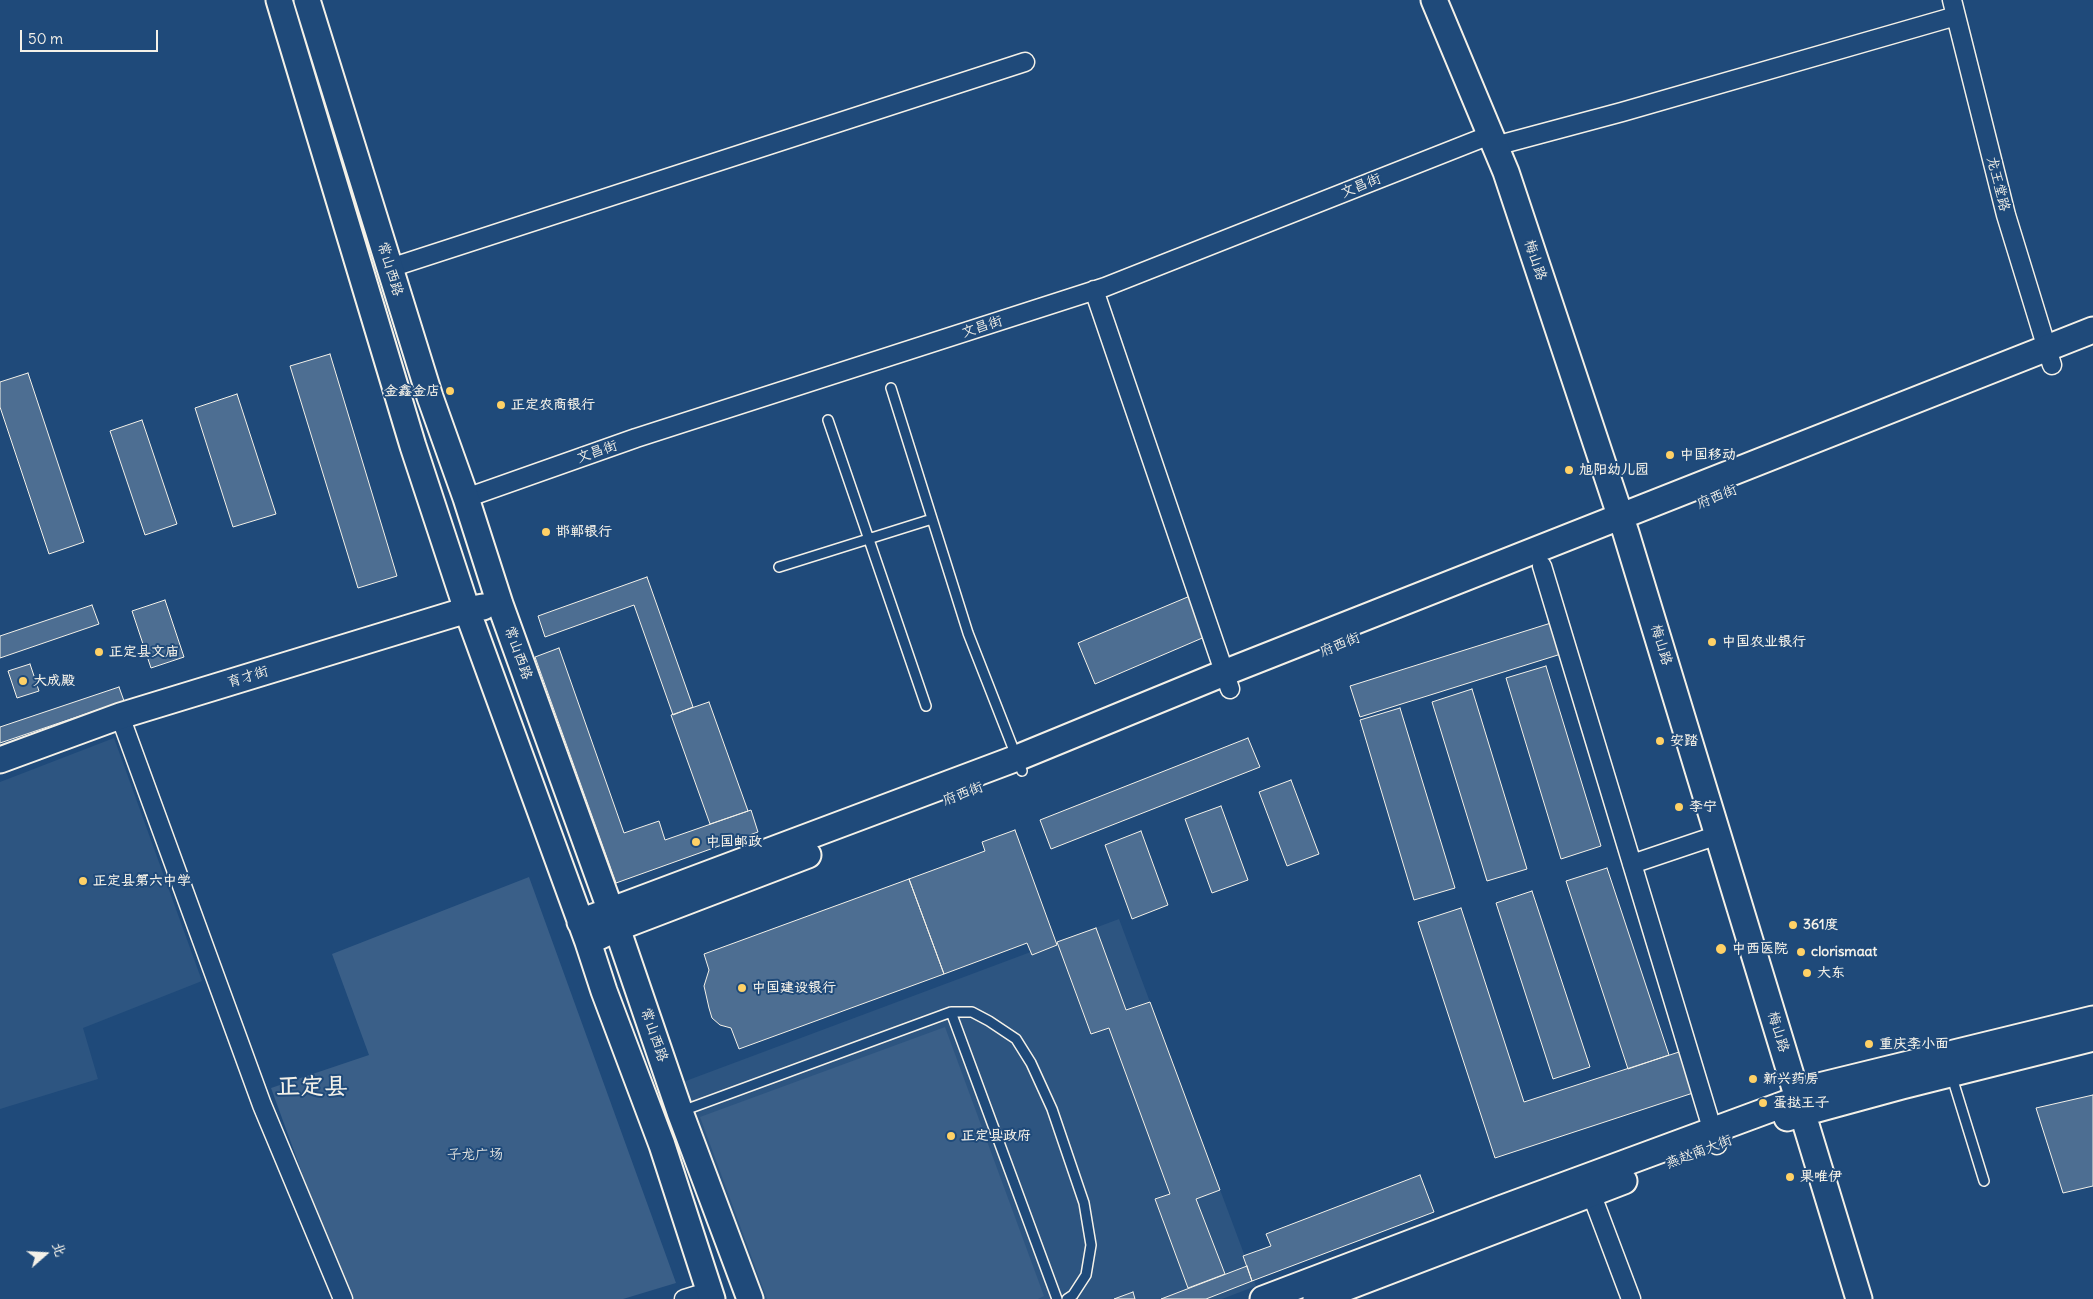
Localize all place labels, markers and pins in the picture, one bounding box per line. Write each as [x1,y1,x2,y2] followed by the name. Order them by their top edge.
[384,383,440,399] place label: 金鑫金店
[444,385,456,397] marker: 金鑫金店
[511,397,595,413] place label: 正定农商银行
[495,399,507,411] marker: 正定农商银行
[1680,447,1736,463] place label: 中国移动
[1664,449,1676,461] marker: 中国移动
[1579,462,1649,478] place label: 旭阳幼儿园
[1563,464,1575,476] marker: 旭阳幼儿园
[556,524,612,540] place label: 邯郸银行
[540,526,552,538] marker: 邯郸银行
[1722,634,1806,650] place label: 中国农业银行
[1706,636,1718,648] marker: 中国农业银行
[109,644,179,660] place label: 正定县文庙
[93,646,105,658] marker: 正定县文庙
[33,673,75,689] place label: 大成殿
[17,675,29,687] marker: 大成殿
[1670,733,1698,749] place label: 安踏
[1654,735,1666,747] marker: 安踏
[1689,799,1717,815] place label: 李宁
[1673,801,1685,813] marker: 李宁
[706,834,762,850] place label: 中国邮政
[690,836,702,848] marker: 中国邮政
[93,873,191,889] place label: 正定县第六中学
[77,875,89,887] marker: 正定县第六中学
[1803,917,1839,933] place label: 361度
[1787,919,1799,931] marker: 361度
[1732,941,1788,957] place label: 中西医院
[1714,942,1728,956] marker: 中西医院
[1811,944,1877,960] place label: clorismaat
[1795,946,1807,958] marker: clorismaat
[1817,965,1845,981] place label: 大东
[1801,967,1813,979] marker: 大东
[752,980,836,996] place label: 中国建设银行
[736,982,748,994] marker: 中国建设银行
[1879,1036,1949,1052] place label: 重庆李小面
[1863,1038,1875,1050] marker: 重庆李小面
[1763,1071,1819,1087] place label: 新兴药房
[1747,1073,1759,1085] marker: 新兴药房
[1773,1095,1829,1111] place label: 蛋挞王子
[1757,1097,1769,1109] marker: 蛋挞王子
[961,1128,1031,1144] place label: 正定县政府
[945,1130,957,1142] marker: 正定县政府
[1800,1169,1842,1185] place label: 果唯伊
[1784,1171,1796,1183] marker: 果唯伊

